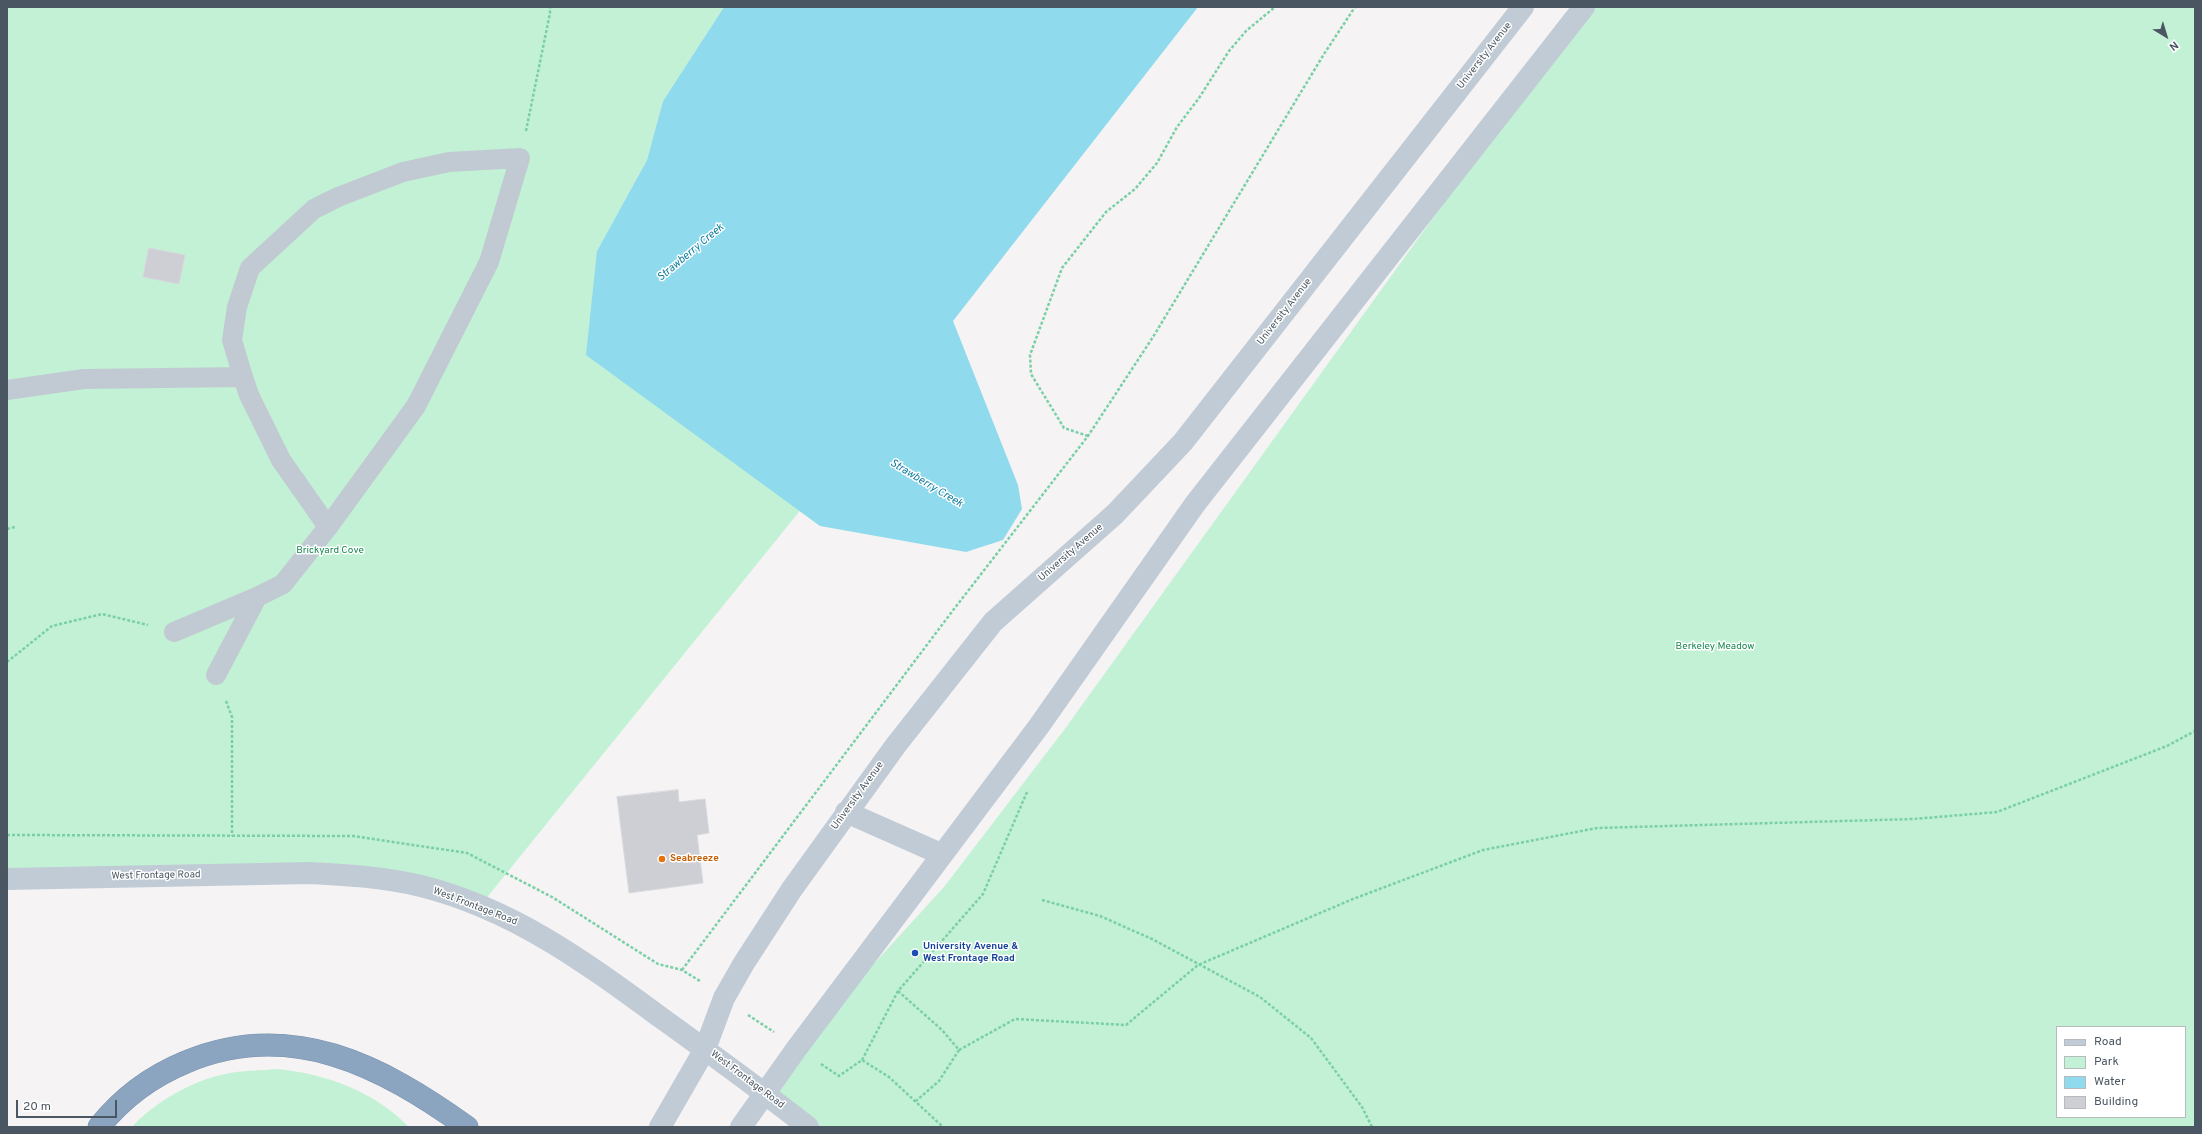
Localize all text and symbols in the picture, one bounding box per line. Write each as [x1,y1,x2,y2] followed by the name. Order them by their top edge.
[2146,16,2186,56] north arrow
[1455,20,1515,92] street label: University Avenue
[2166,38,2181,53] text: N
[655,221,727,285] water label: Strawberry Creek
[1255,276,1315,348] street label: University Avenue
[887,457,965,511] water label: Strawberry Creek
[1036,522,1106,584] street label: University Avenue
[296,545,364,557] park label: Brickyard Cove
[1676,641,1754,653] park label: Berkeley Meadow
[829,760,887,832] street label: University Avenue
[670,853,719,865] place label: Seabreeze
[657,854,667,864] marker: Seabreeze
[111,869,201,883] street label: West Frontage Road
[431,885,519,929] street label: West Frontage Road
[923,941,1018,964] place label: University Avenue & West Frontage Road
[910,948,920,958] marker: University Avenue & West Frontage Road
[2056,1026,2186,1118] legend
[2094,1034,2122,1050] text: Road
[708,1048,786,1112] street label: West Frontage Road
[2094,1054,2119,1070] text: Park
[2094,1074,2126,1090] text: Water
[18,1092,119,1118] scale bar
[2094,1094,2138,1110] text: Building
[23,1099,51,1115] text: 20 m

